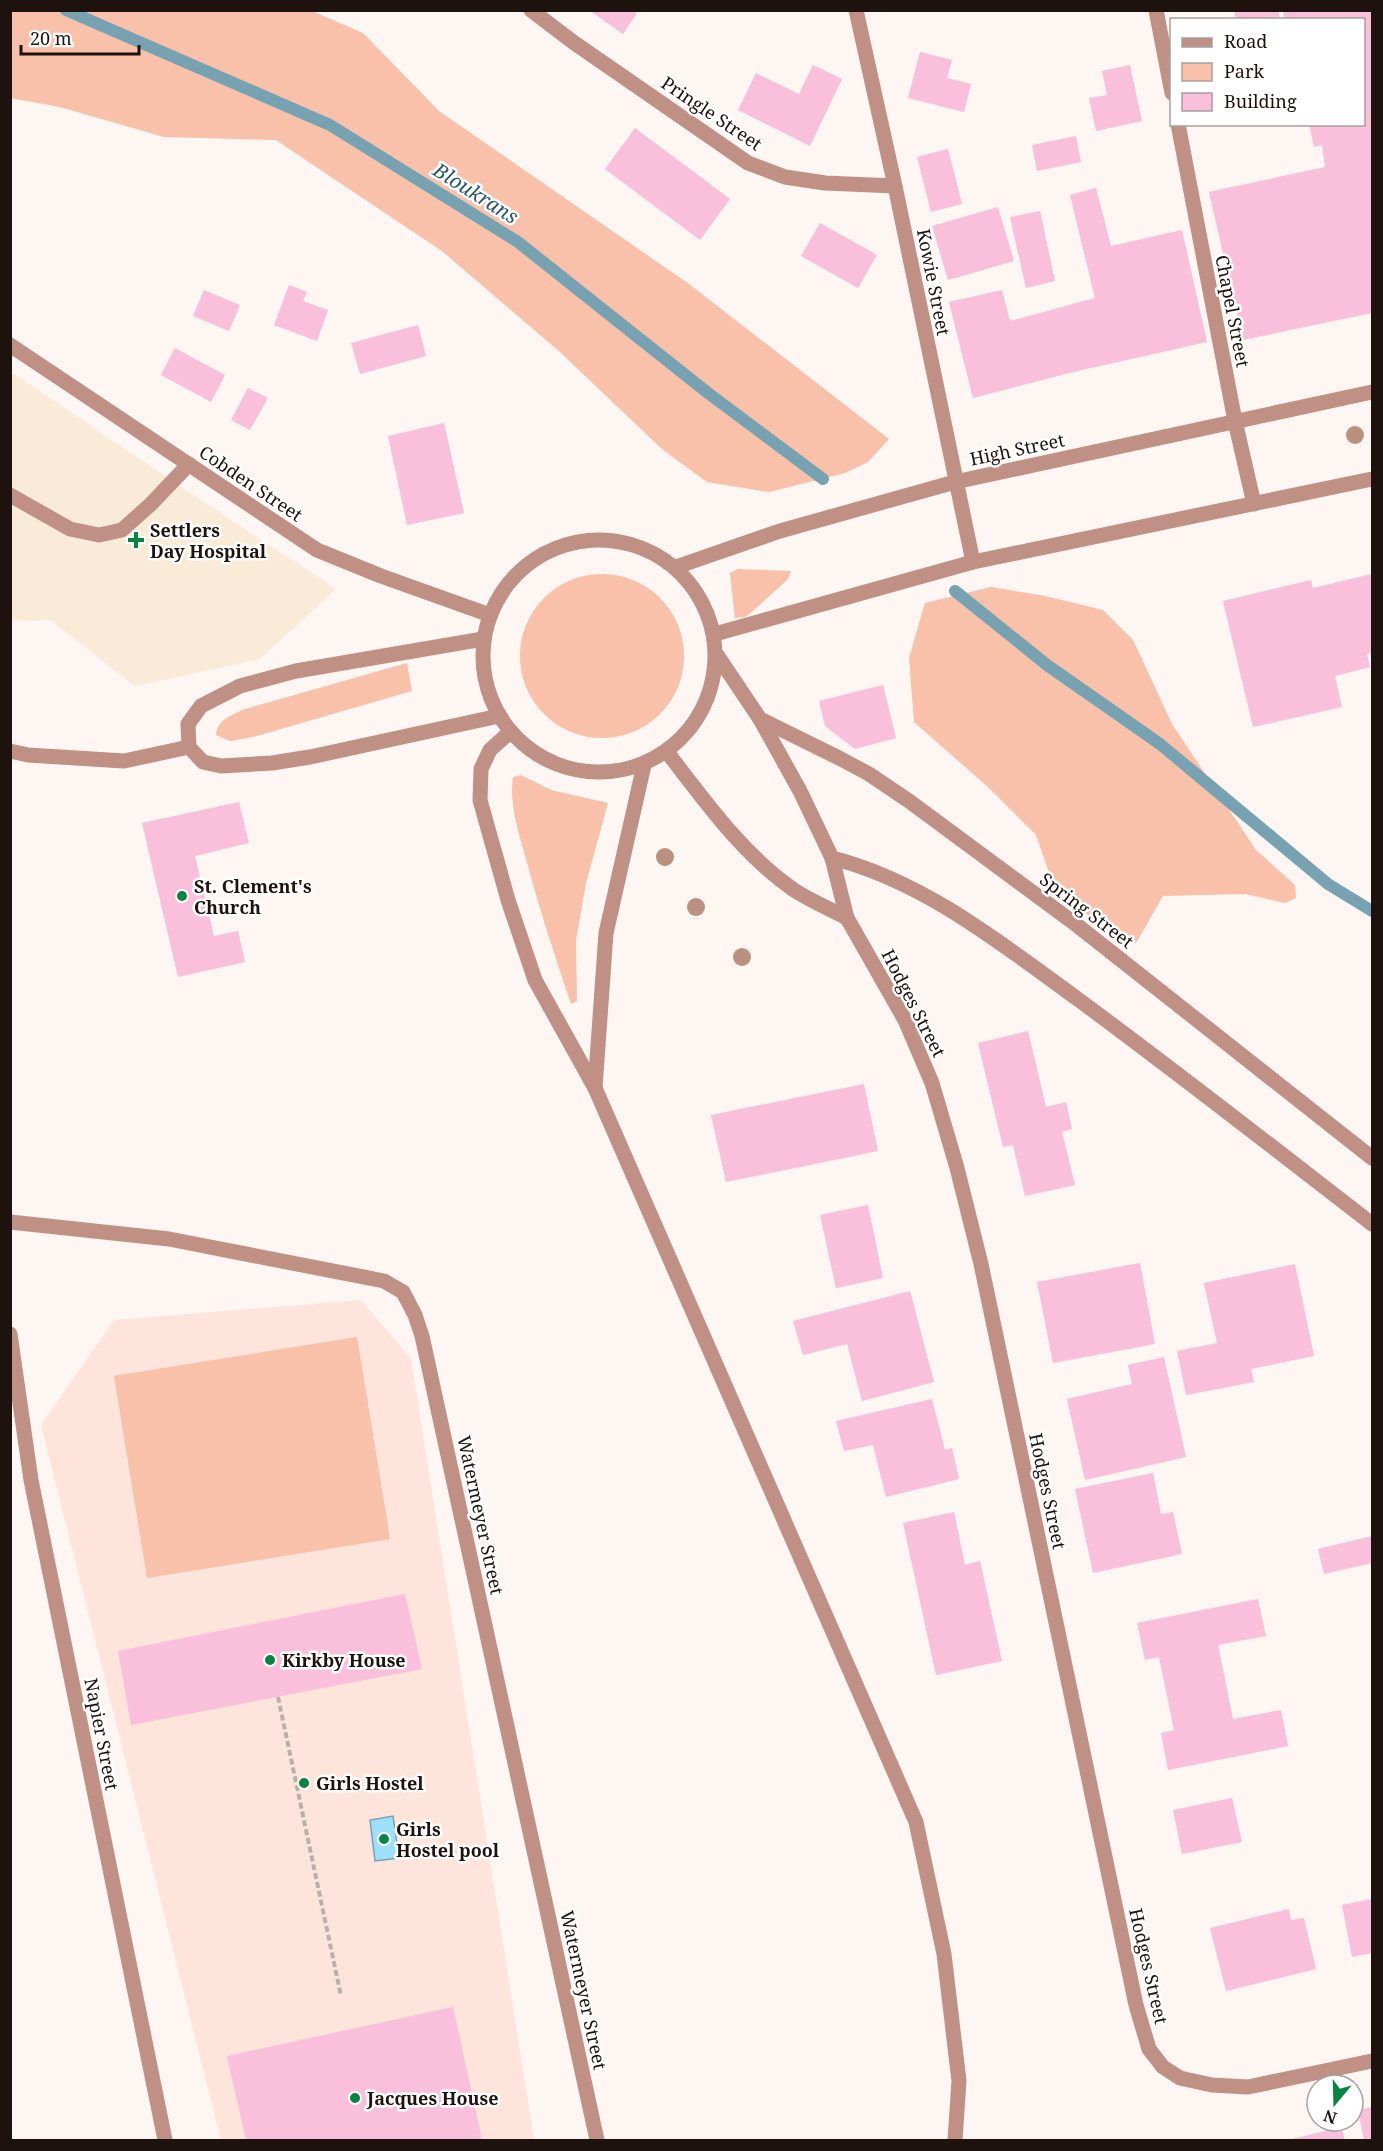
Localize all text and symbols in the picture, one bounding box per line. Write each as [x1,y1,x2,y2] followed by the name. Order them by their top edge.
[21,18,140,56] scale bar
[1170,18,1365,126] legend
[30,26,72,50] text: 20 m
[1224,29,1267,53] text: Road
[1224,59,1264,83] text: Park
[657,70,767,156] street label: Pringle Street
[1224,89,1297,113] text: Building
[427,156,524,230] water label: Bloukrans
[912,226,956,338] street label: Kowie Street
[1210,253,1256,369] street label: Chapel Street
[968,427,1066,471] street label: High Street
[195,440,307,526] street label: Cobden Street
[150,518,267,563] place label: Settlers Day Hospital
[127,531,145,549] marker: Settlers Day Hospital
[1035,867,1139,953] street label: Spring Street
[194,874,312,919] place label: St. Clement's Church
[175,889,189,903] marker: St. Clement's Church
[877,945,951,1061] street label: Hodges Street
[1024,1431,1072,1551] street label: Hodges Street
[452,1433,510,1597] street label: Watermeyer Street
[282,1648,406,1672] place label: Kirkby House
[263,1653,277,1667] marker: Kirkby House
[79,1676,125,1792] street label: Napier Street
[316,1771,424,1795] place label: Girls Hostel
[297,1776,311,1790] marker: Girls Hostel
[396,1817,500,1862] place label: Girls Hostel pool
[377,1832,391,1846] marker: Girls Hostel pool
[1124,1906,1174,2026] street label: Hodges Street
[555,1908,613,2072] street label: Watermeyer Street
[1305,2073,1365,2133] north arrow
[366,2086,498,2110] place label: Jacques House
[348,2091,362,2105] marker: Jacques House
[1320,2105,1340,2130] text: N

